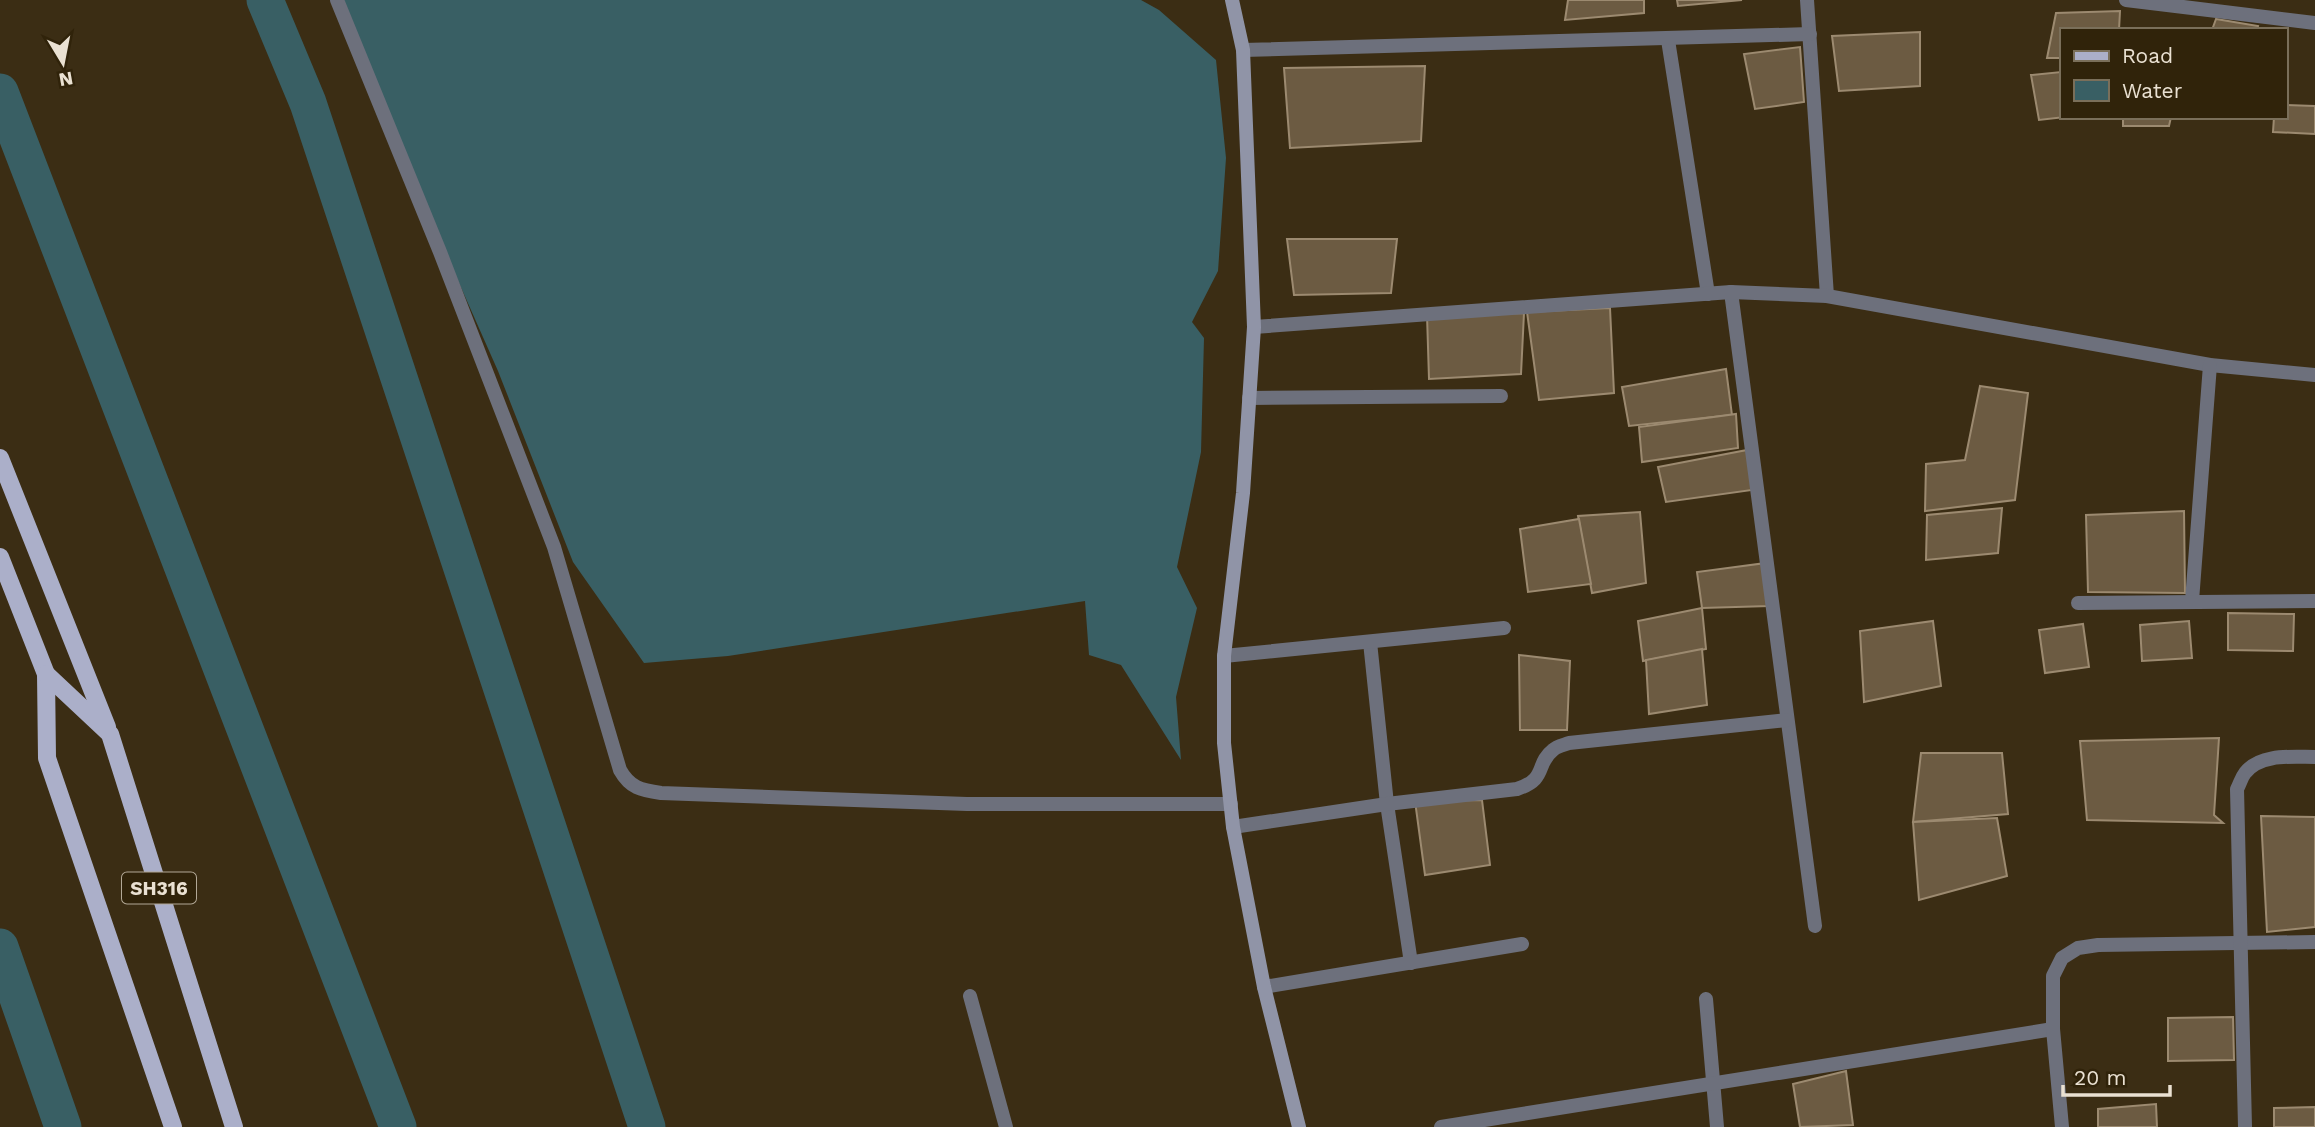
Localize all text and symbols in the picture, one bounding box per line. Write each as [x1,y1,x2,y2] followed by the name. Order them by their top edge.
[28,28,98,98] north arrow
[2060,28,2287,119] legend
[2122,43,2173,68] text: Road
[57,67,75,92] text: N
[2122,78,2183,103] text: Water
[122,873,196,904] road number: SH316
[2063,1054,2170,1098] scale bar
[2074,1065,2126,1090] text: 20 m

